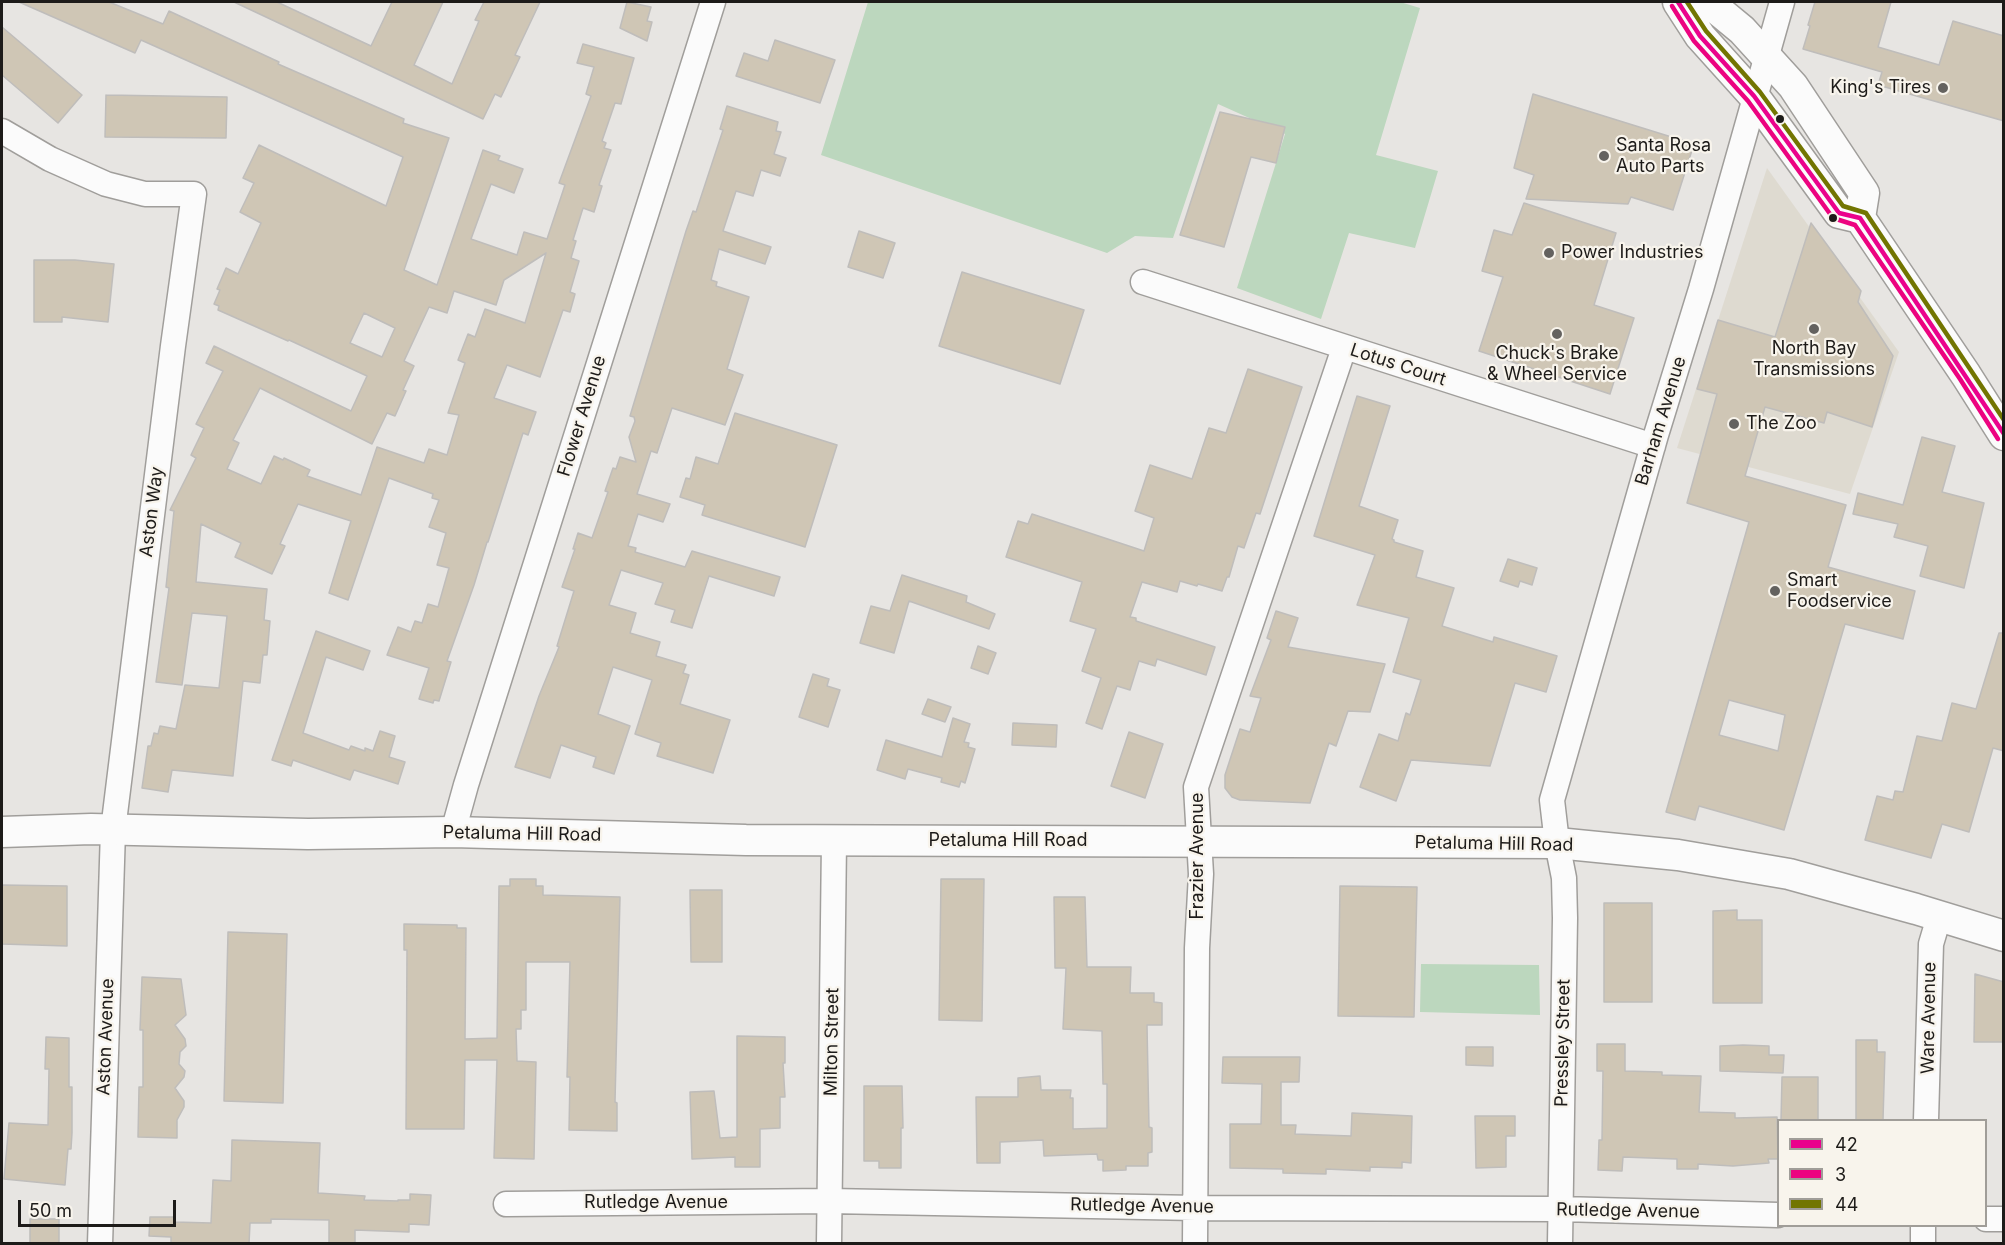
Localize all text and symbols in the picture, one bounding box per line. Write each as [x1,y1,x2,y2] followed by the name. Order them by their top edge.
[1830,77,1931,99] place label: King's Tires
[1936,81,1950,95] marker: King's Tires
[1774,113,1786,125] unlabelled marker
[1616,135,1711,178] place label: Santa Rosa Auto Parts
[1597,149,1611,163] marker: Santa Rosa Auto Parts
[1827,212,1839,224] unlabelled marker
[1561,242,1704,264] place label: Power Industries
[1542,246,1556,260] marker: Power Industries
[1807,322,1821,336] marker: North Bay Transmissions
[1550,327,1564,341] marker: Chuck's Brake & Wheel Service
[1753,338,1875,380] place label: North Bay Transmissions
[1347,339,1449,391] street label: Lotus Court
[1487,343,1627,386] place label: Chuck's Brake & Wheel Service
[553,353,611,479] street label: Flower Avenue
[1631,354,1691,488] street label: Barham Avenue
[1746,413,1817,435] place label: The Zoo
[1727,417,1741,431] marker: The Zoo
[136,466,168,558] street label: Aston Way
[1787,570,1892,612] place label: Smart Foodservice
[1768,584,1782,598] marker: Smart Foodservice
[1187,793,1209,919] street label: Frazier Avenue
[442,822,602,846] street label: Petaluma Hill Road
[929,830,1087,852] street label: Petaluma Hill Road
[1414,832,1574,856] street label: Petaluma Hill Road
[1917,962,1941,1074] street label: Ware Avenue
[93,978,119,1096] street label: Aston Avenue
[1551,979,1575,1107] street label: Pressley Street
[820,988,844,1096] street label: Milton Street
[1777,1119,1987,1227] legend
[1835,1134,1858,1155] text: 42
[1835,1164,1846,1185] text: 3
[21,1188,178,1226] scale bar
[584,1192,728,1214] street label: Rutledge Avenue
[1070,1194,1214,1218] street label: Rutledge Avenue
[1835,1194,1858,1215] text: 44
[1556,1199,1700,1223] street label: Rutledge Avenue
[29,1200,72,1221] text: 50 m

